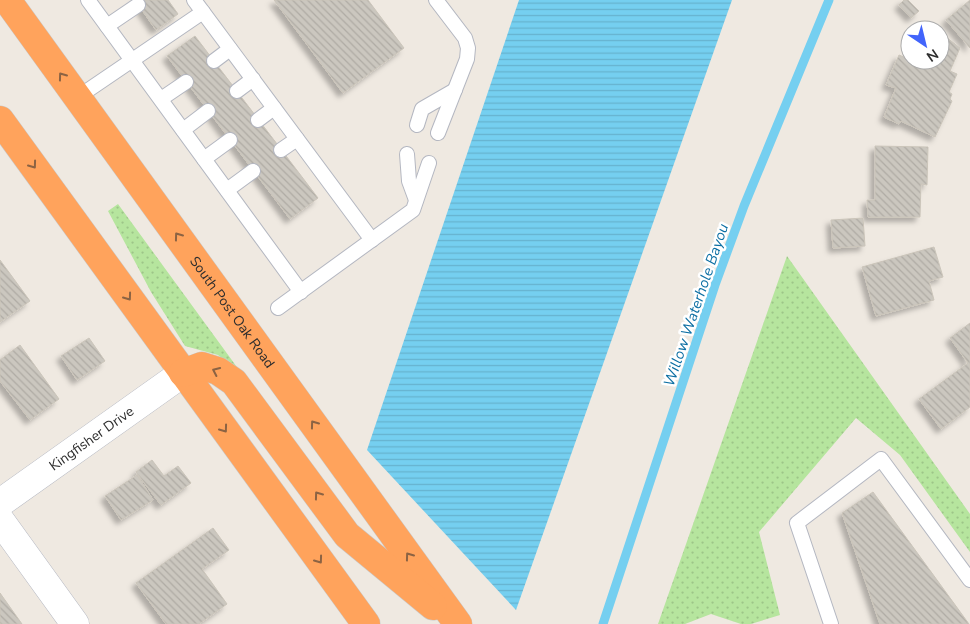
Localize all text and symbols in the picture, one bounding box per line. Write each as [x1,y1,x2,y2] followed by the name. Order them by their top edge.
[900,20,950,70] north arrow
[922,44,942,66] text: N
[59,72,68,82] one-way arrow
[27,160,36,169] one-way arrow
[659,221,733,389] water label: Willow Waterhole Bayou
[175,232,184,242] one-way arrow
[186,252,279,372] street label: South Post Oak Road
[123,291,131,300] one-way arrow
[212,367,221,378] one-way arrow
[45,401,138,475] street label: Kingfisher Drive
[311,420,320,430] one-way arrow
[218,423,227,433] one-way arrow
[315,492,325,501] one-way arrow
[407,553,415,562] one-way arrow
[313,554,322,564] one-way arrow

